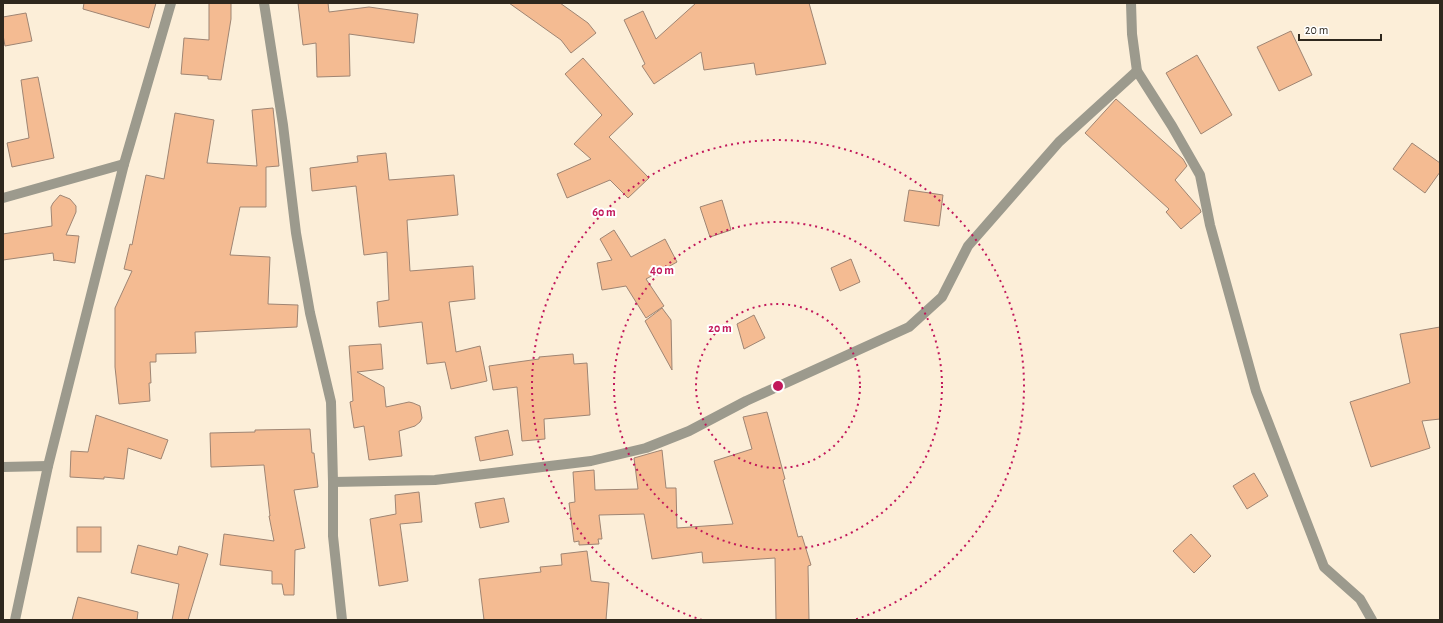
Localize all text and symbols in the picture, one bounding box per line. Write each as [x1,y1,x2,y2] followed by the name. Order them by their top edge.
[1299,16,1381,42] scale bar
[1305,24,1328,36] text: 20 m
[592,206,616,218] text: 60 m
[650,264,674,276] text: 40 m
[708,322,732,334] text: 20 m
[771,379,785,393] centre of rings

